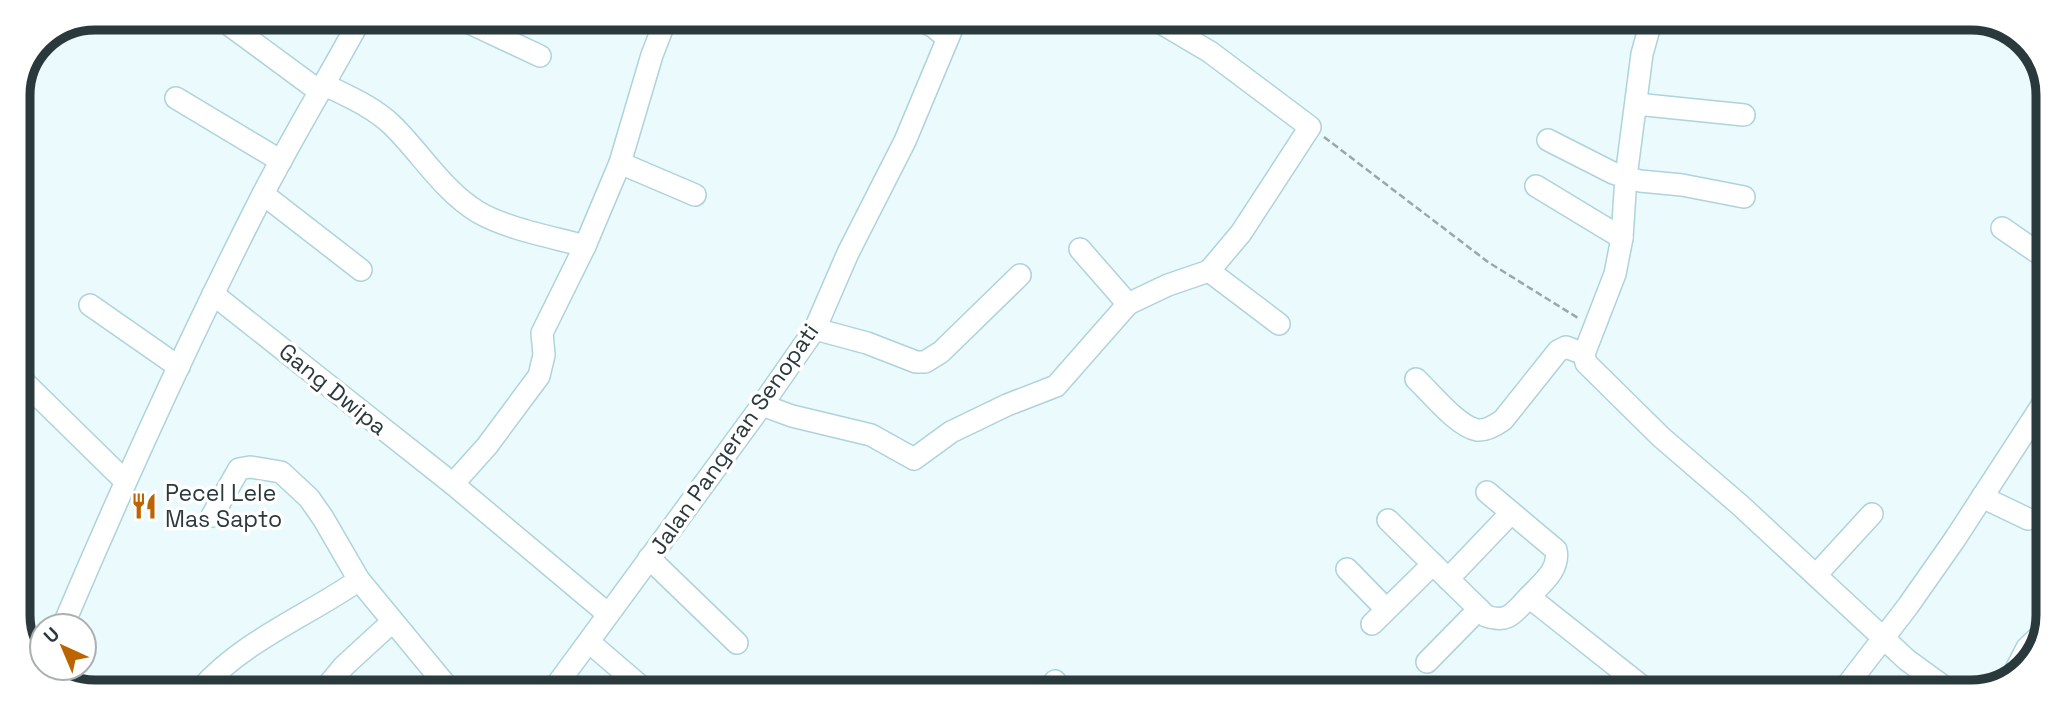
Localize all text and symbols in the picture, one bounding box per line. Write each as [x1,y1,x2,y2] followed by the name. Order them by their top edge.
[643,318,825,560] street label: Jalan Pangeran Senopati
[273,336,393,442] street label: Gang Dwipa
[165,478,282,534] place label: Pecel Lele Mas Sapto
[129,491,159,521] restaurant icon: Pecel Lele Mas Sapto
[28,612,98,682] north arrow
[38,622,65,649] text: U

